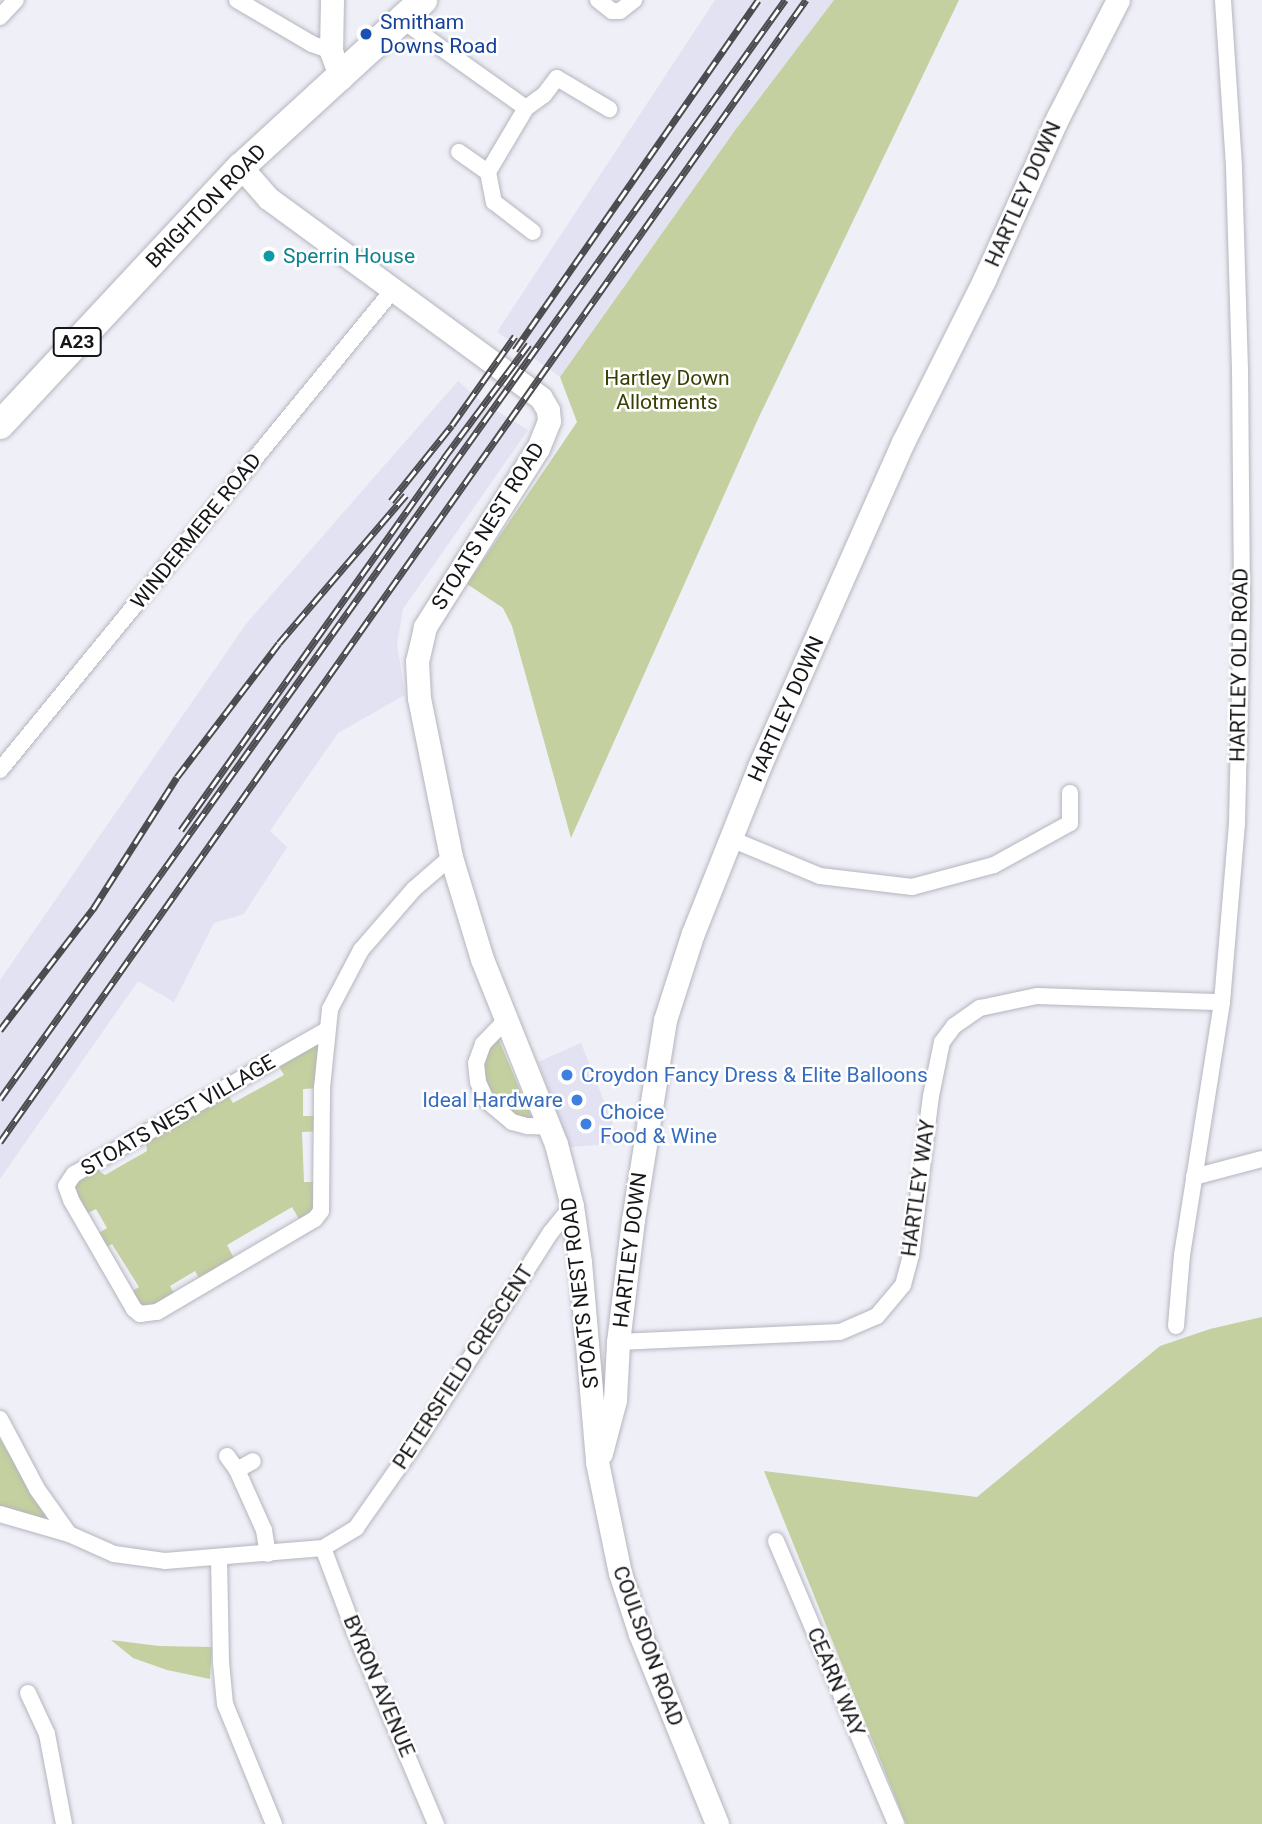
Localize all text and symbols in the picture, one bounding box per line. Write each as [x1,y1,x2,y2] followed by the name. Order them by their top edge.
[380,9,497,59] place label: Smitham Downs Road
[358,26,374,42] marker: Smitham Downs Road
[980,117,1066,271] street label: HARTLEY DOWN
[141,139,271,273] street label: BRIGHTON ROAD
[283,243,415,269] place label: Sperrin House
[261,248,277,264] marker: Sperrin House
[52,326,102,358] road number: A23
[604,365,730,415] park label: Hartley Down Allotments
[426,437,550,615] street label: STOATS NEST ROAD
[125,448,267,614] street label: WINDERMERE ROAD
[1225,568,1253,762] street label: HARTLEY OLD ROAD
[743,632,829,786] street label: HARTLEY DOWN
[76,1049,280,1181] street label: STOATS NEST VILLAGE
[581,1062,928,1088] place label: Croydon Fancy Dress & Elite Balloons
[559,1067,575,1083] marker: Croydon Fancy Dress & Elite Balloons
[422,1087,563,1113] place label: Ideal Hardware
[569,1092,585,1108] marker: Ideal Hardware
[600,1099,717,1149] place label: Choice Food & Wine
[578,1116,594,1132] marker: Choice Food & Wine
[896,1118,940,1258] street label: HARTLEY WAY
[608,1171,652,1329] street label: HARTLEY DOWN
[556,1196,604,1390] street label: STOATS NEST ROAD
[387,1260,539,1474] street label: PETERSFIELD CRESCENT
[607,1562,689,1730] street label: COULSDON ROAD
[338,1611,420,1761] street label: BYRON AVENUE
[802,1624,870,1740] street label: CEARN WAY

